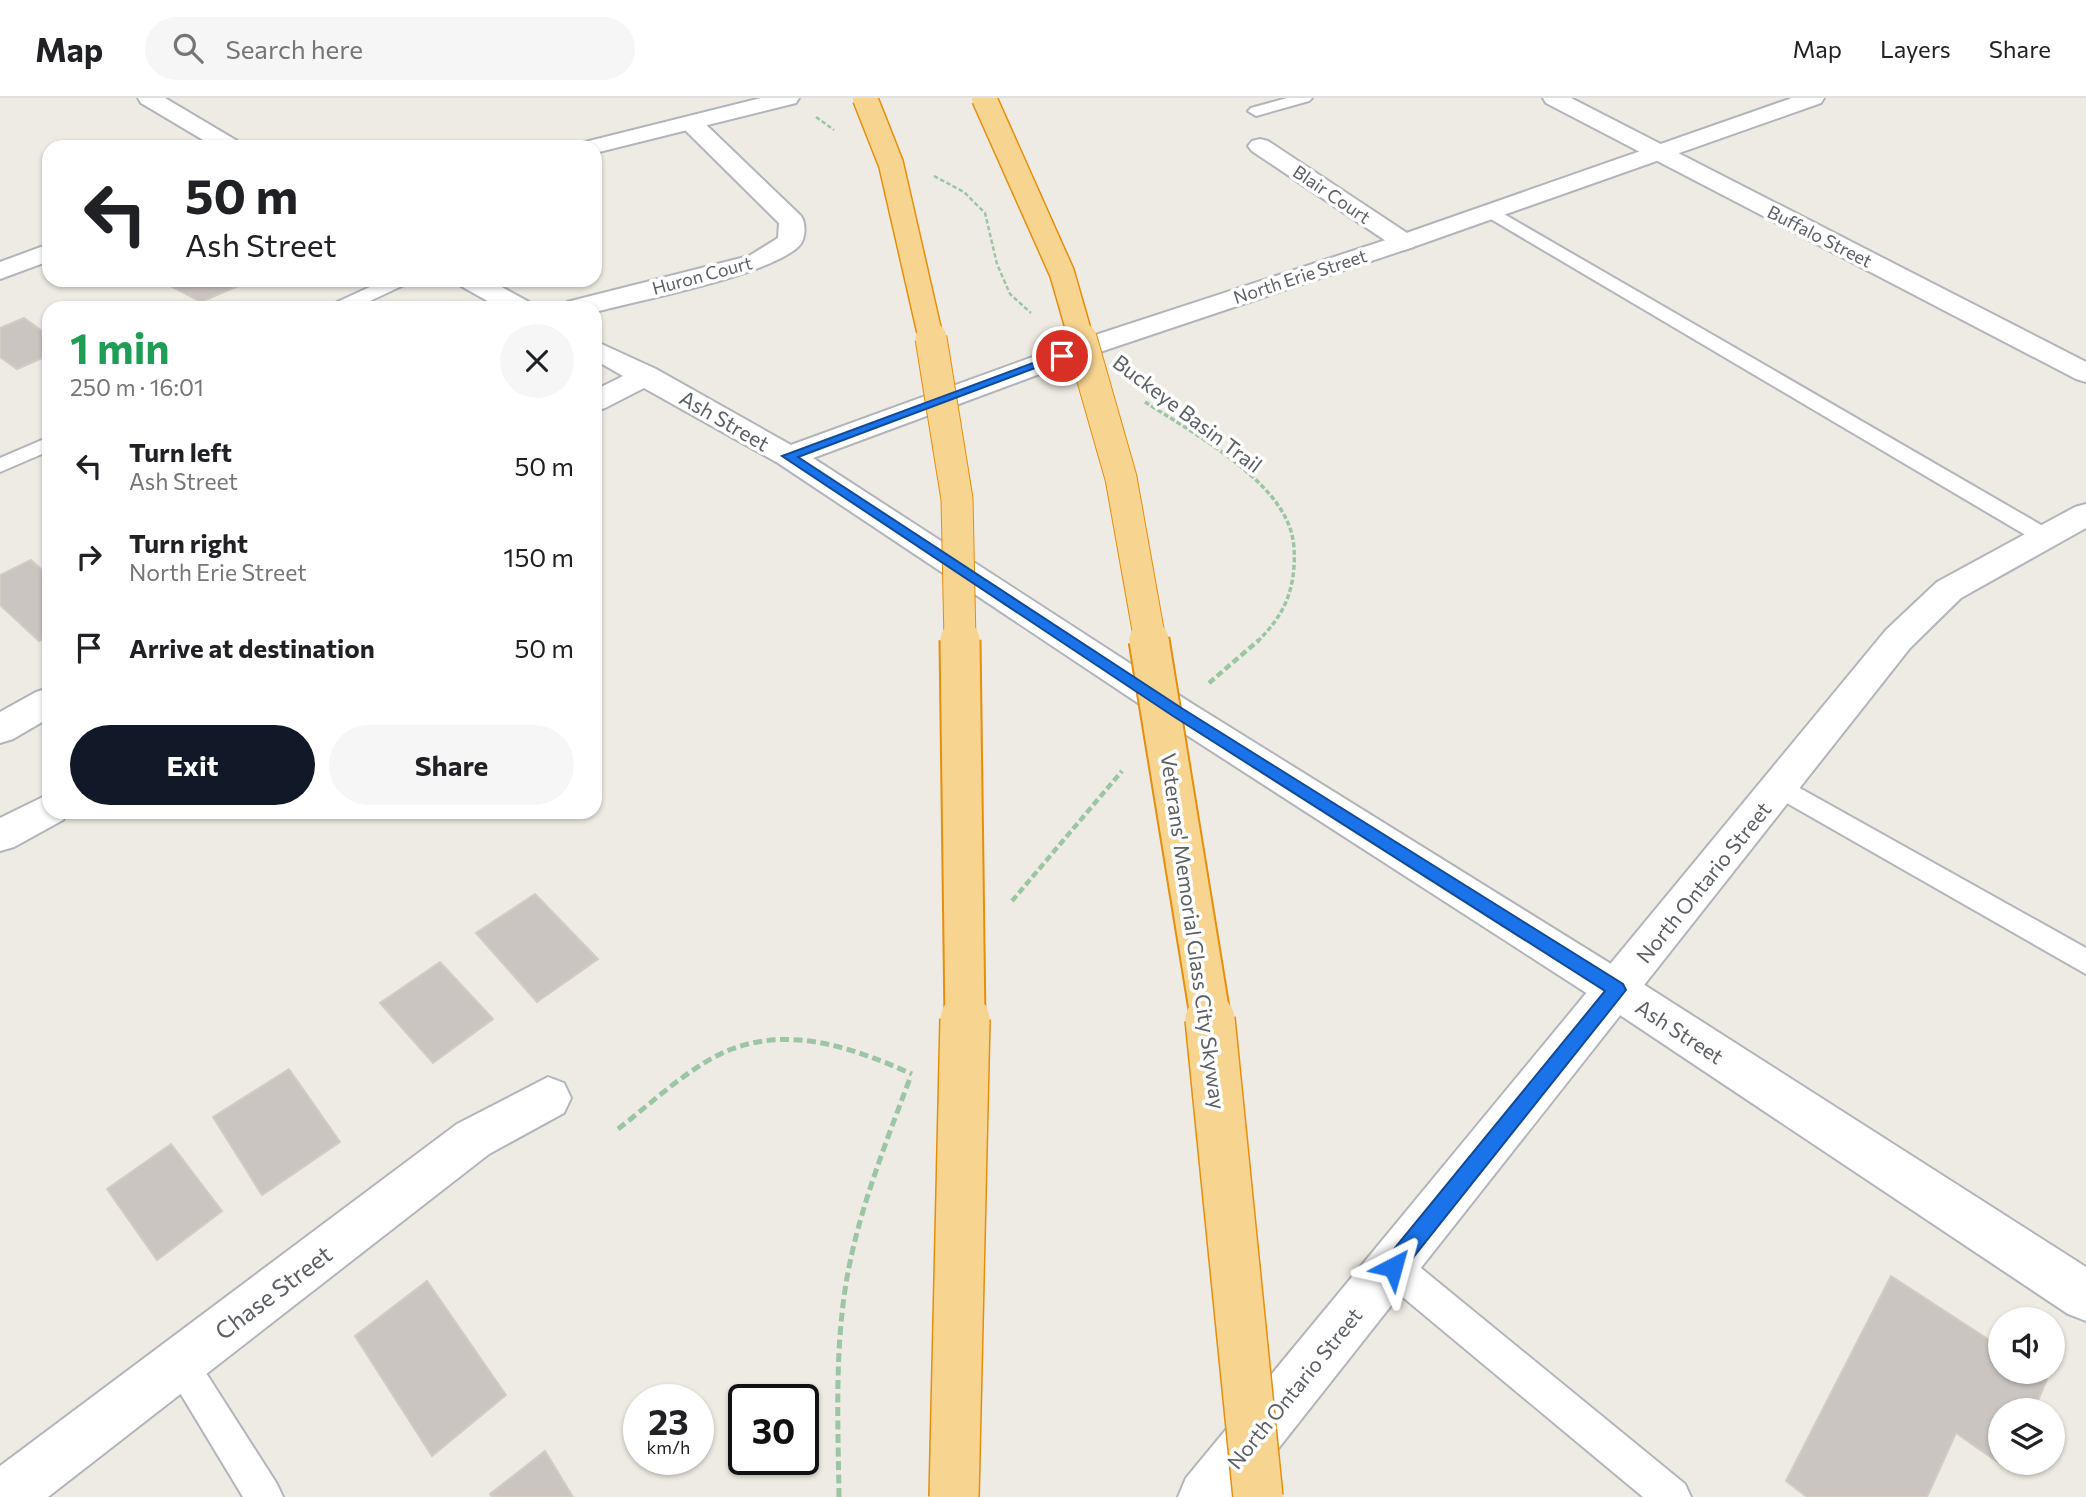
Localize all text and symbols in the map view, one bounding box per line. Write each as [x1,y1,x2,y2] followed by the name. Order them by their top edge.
[145,17,635,80] search box
[35,28,103,69] text: Map
[169,29,207,67] icon: search
[225,33,363,64] text: Search here
[1793,34,1842,63] text: Map
[1880,34,1951,63] text: Layers
[1989,34,2051,63] text: Share
[1289,160,1375,228] street label: Blair Court
[185,164,298,224] text: 50 m
[70,168,161,259] icon: left
[1764,200,1876,272] street label: Buffalo Street
[185,224,337,264] text: Ash Street
[1231,244,1369,308] street label: North Erie Street
[650,251,754,299] street label: Huron Court
[70,321,170,373] text: 1 min
[500,324,574,398] button: close
[1032,326,1092,386] pin
[1043,337,1081,375] icon: arrive
[1109,349,1267,477] street label: Buckeye Basin Trail
[70,373,204,401] text: 250 m · 16:01
[676,384,774,456] street label: Ash Street
[129,436,232,467] text: Turn left
[70,447,108,485] icon: left
[514,450,574,481] text: 50 m
[129,467,238,495] text: Ash Street
[129,527,248,558] text: Turn right
[70,538,108,576] icon: right
[503,541,574,572] text: 150 m
[129,558,307,586] text: North Erie Street
[70,629,108,667] icon: arrive
[129,632,375,663] text: Arrive at destination
[514,632,574,663] text: 50 m
[70,725,315,805] button: Exit
[329,725,574,805] button: Share
[1157,751,1231,1111] street label: Veterans' Memorial Glass City Skyway
[1630,796,1776,968] street label: North Ontario Street
[1631,993,1729,1069] street label: Ash Street
[1356,1230,1430,1304] position arrow
[209,1239,337,1345] street label: Chase Street
[1221,1302,1367,1474] street label: North Ontario Street
[1988,1307,2065,1475] map controls
[1988,1307,2065,1384] button: sound
[728,1384,819,1475] speed limit sign: 30
[1988,1398,2065,1475] button: layers
[648,1399,689,1442] text: 23
[647,1436,690,1458] text: km/h

